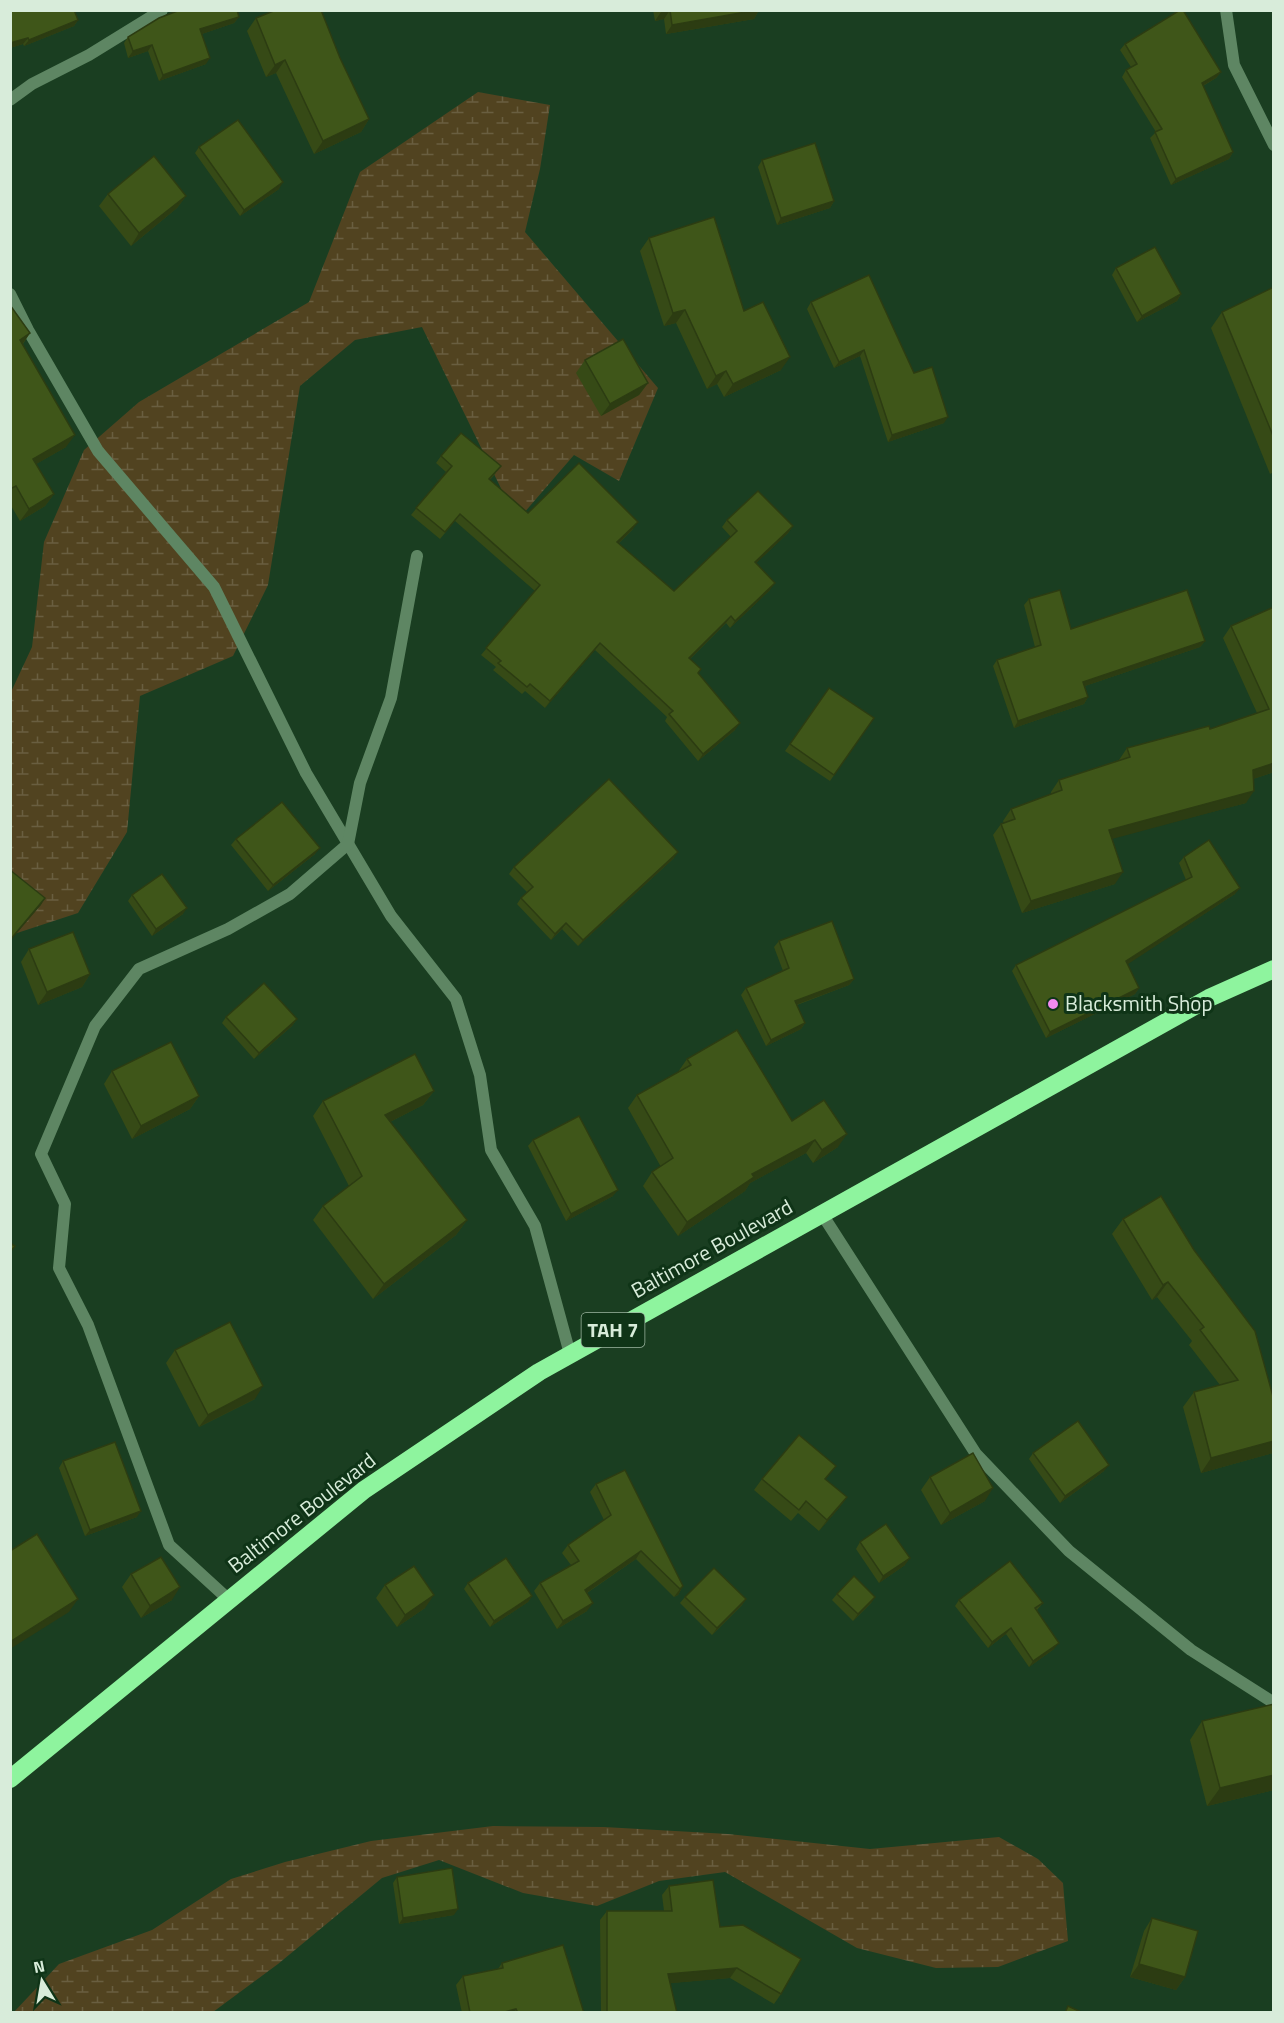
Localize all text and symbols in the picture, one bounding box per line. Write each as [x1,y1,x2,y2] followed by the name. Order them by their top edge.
[1065,987,1213,1019] place label: Blacksmith Shop
[1046,997,1060,1011] marker: Blacksmith Shop
[625,1190,798,1306] street label: Baltimore Boulevard
[582,1313,644,1347] road number: TAH 7
[221,1444,382,1580] street label: Baltimore Boulevard
[12,1951,72,2011] north arrow
[31,1953,47,1979] text: N

